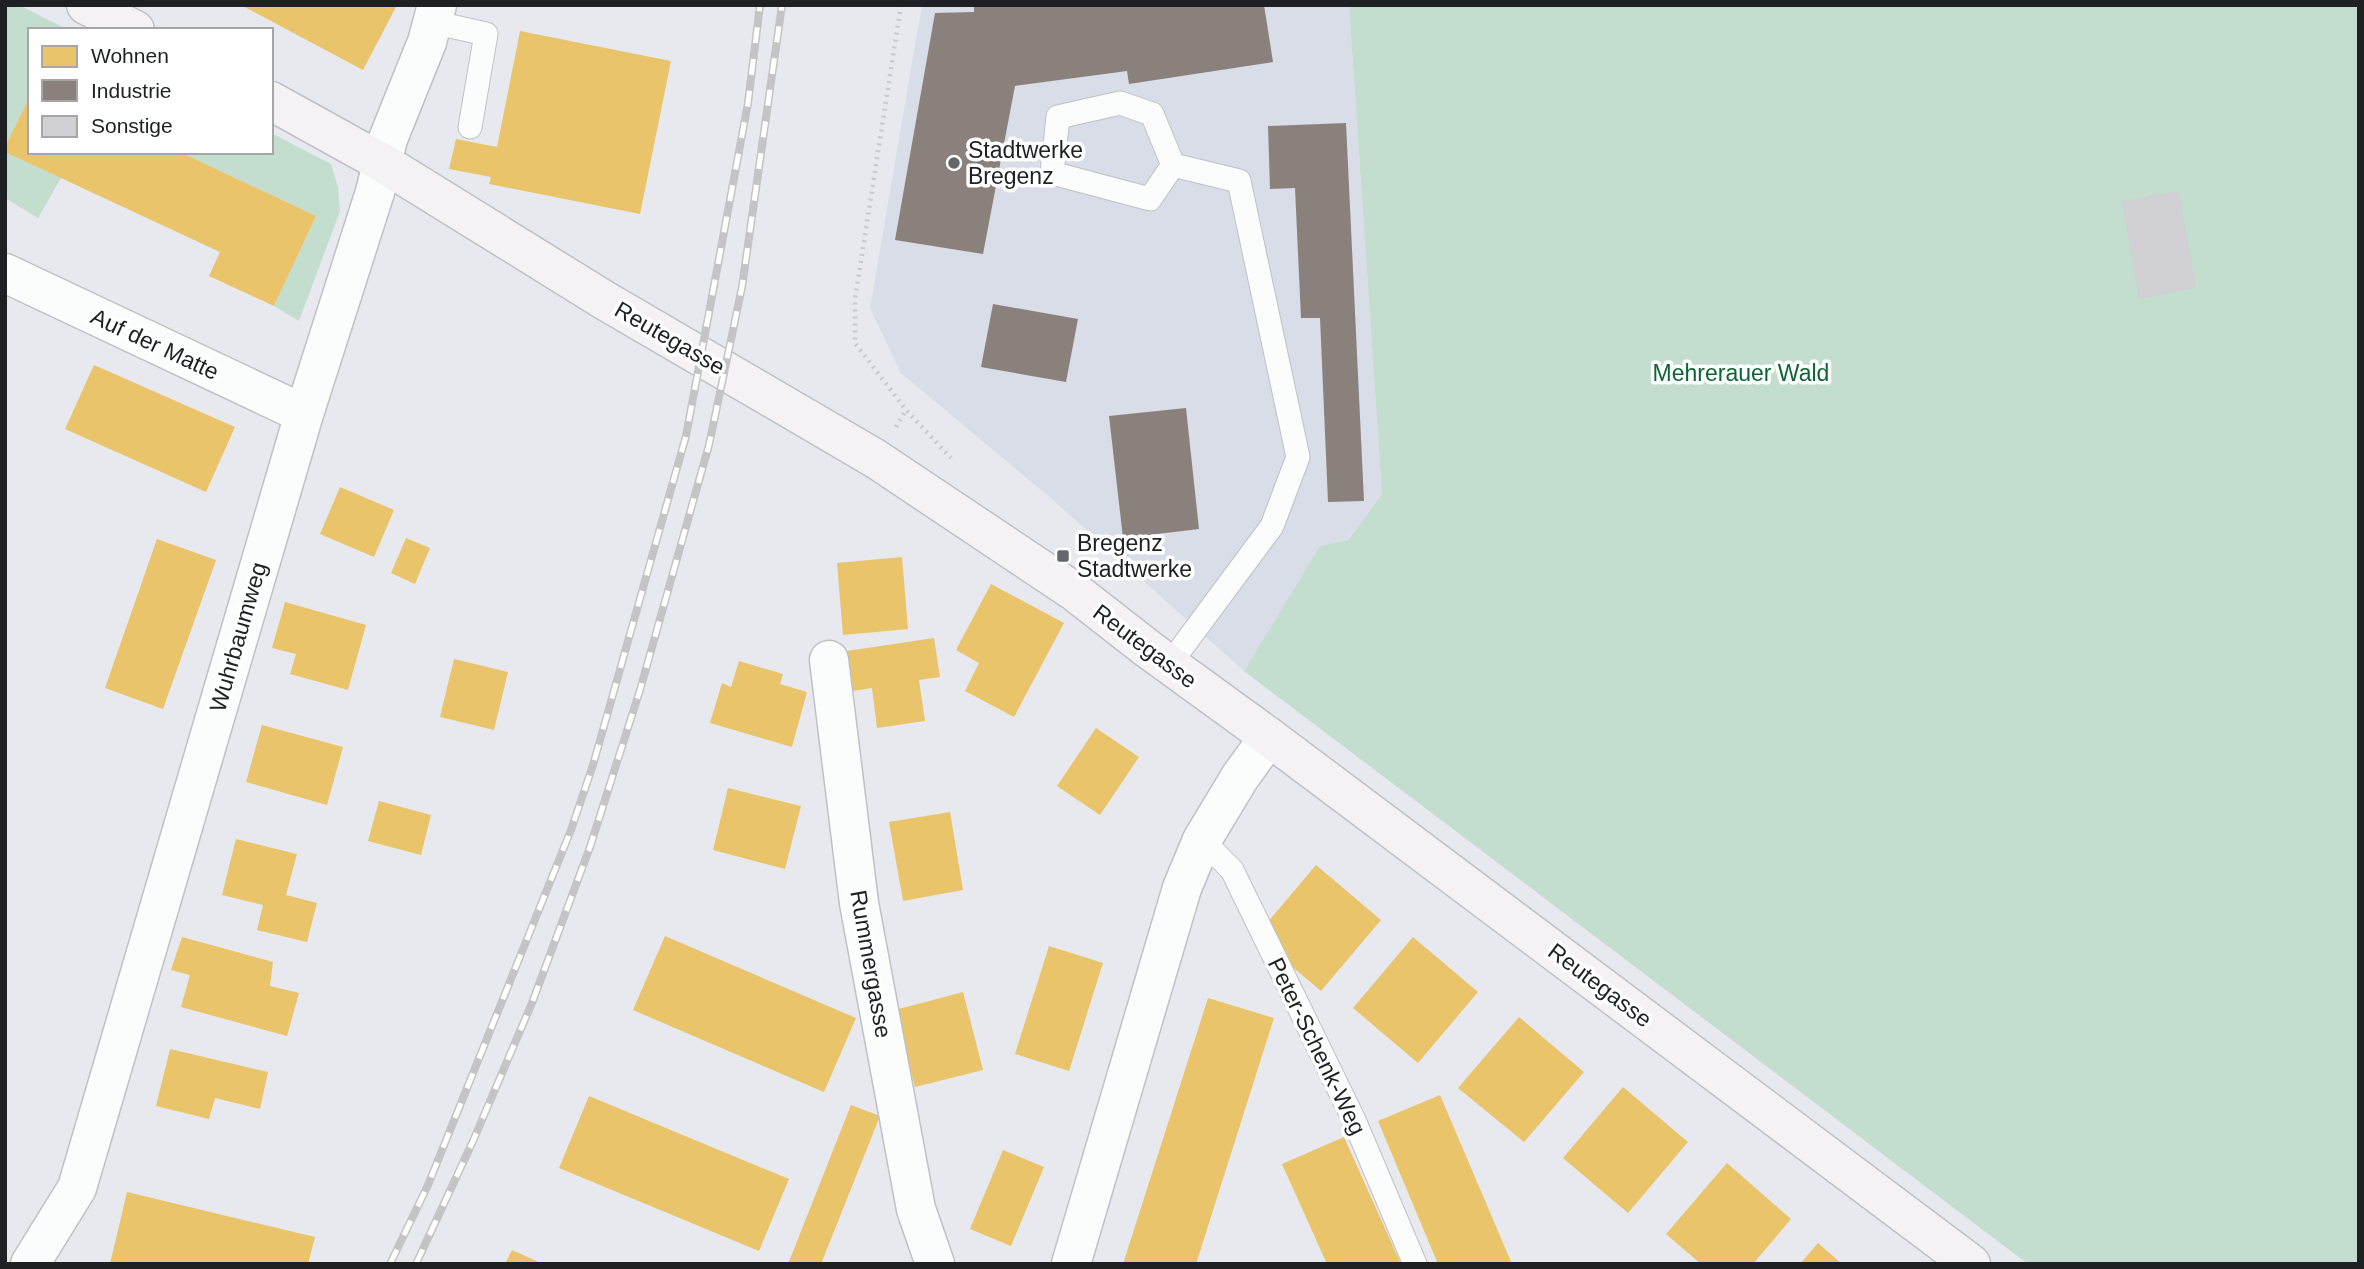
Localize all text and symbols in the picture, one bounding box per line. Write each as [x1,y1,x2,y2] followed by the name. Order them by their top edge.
[28,28,273,154] legend
[91,44,169,67] text: Wohnen
[91,79,172,102] text: Industrie
[91,114,173,137] text: Sonstige
[968,137,1083,189] place label: Stadtwerke Bregenz
[946,155,962,171] marker: Stadtwerke Bregenz
[610,296,730,380] street label: Reutegasse
[87,303,223,385] street label: Auf der Matte
[1653,360,1829,386] park label: Mehrerauer Wald
[1077,530,1192,582] place label: Bregenz Stadtwerke
[1055,548,1071,564] marker: Bregenz Stadtwerke
[204,559,272,715] street label: Wuhrbaumweg
[1088,599,1202,693] street label: Reutegasse
[845,888,897,1040] street label: Rummergasse
[1543,938,1657,1032] street label: Reutegasse
[1263,953,1371,1139] street label: Peter-Schenk-Weg

